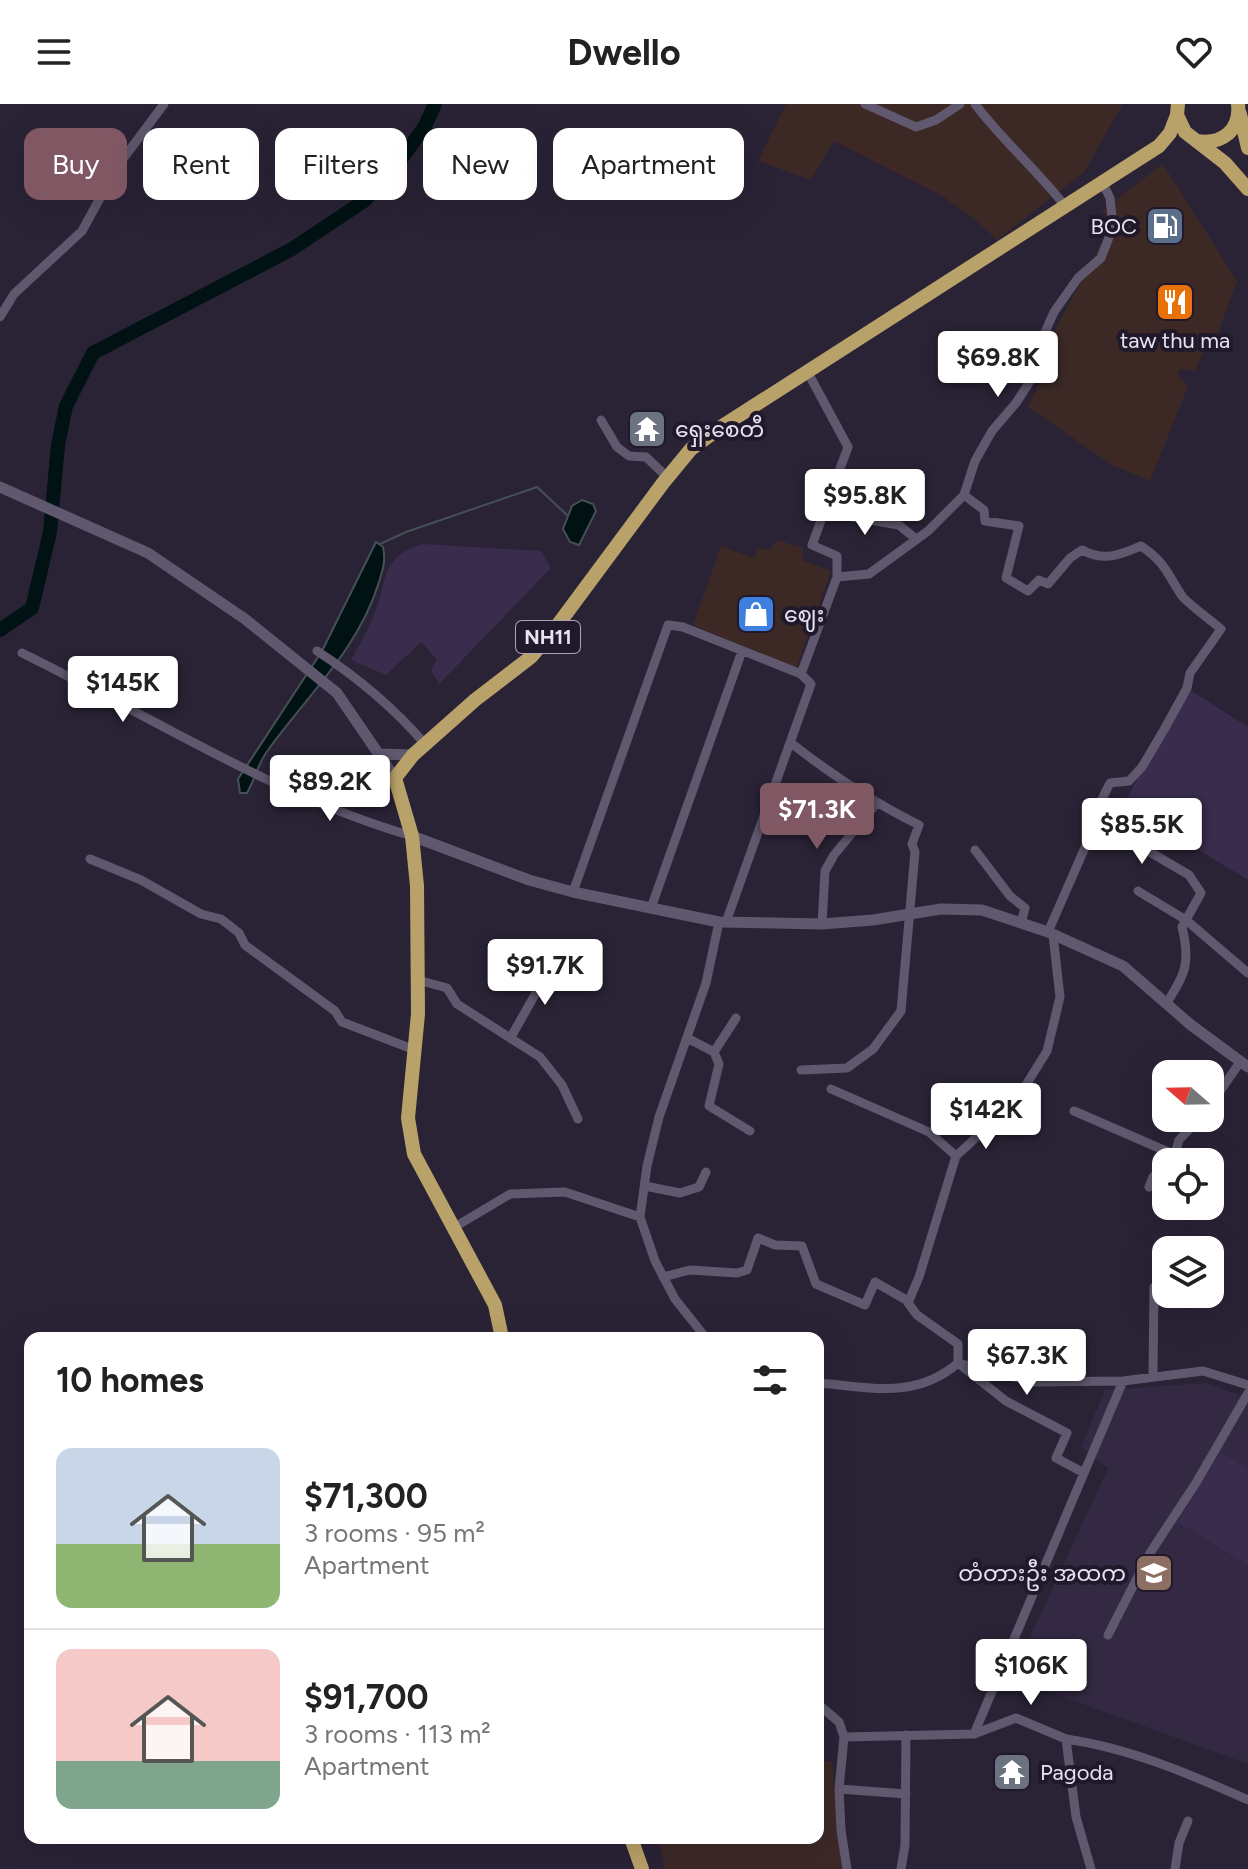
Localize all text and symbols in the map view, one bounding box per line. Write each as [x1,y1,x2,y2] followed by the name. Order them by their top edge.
[32,30,76,74] icon: menu
[1172,30,1216,74] icon: heart
[567,31,681,74] text: Dwello
[24,128,127,200] chip: Buy
[143,128,259,200] chip: Rent
[275,128,407,200] chip: Filters
[423,128,537,200] chip: New
[553,128,744,200] chip: Apartment
[1144,205,1186,247] fuel station icon: BOC
[1091,213,1137,240] place label: BOC
[1154,281,1196,323] restaurant icon: taw thu ma
[1120,327,1230,354] place label: taw thu ma
[933,331,1063,399] pin: $69.8K
[956,341,1040,373] text: $69.8K
[626,408,668,450] temple icon: ရှေးစေတီ
[675,414,764,447] place label: ရှေးစေတီ
[800,469,930,537] pin: $95.8K
[823,479,907,511] text: $95.8K
[735,593,777,635] shop icon: ဈေး
[784,601,824,632] place label: ဈေး
[516,621,580,653] road number: NH11
[67,656,179,724] pin: $145K
[86,666,160,698] text: $145K
[265,755,395,823] pin: $89.2K
[288,765,372,797] text: $89.2K
[752,783,882,851] pin: $71.3K
[778,793,856,825] text: $71.3K
[1077,798,1207,866] pin: $85.5K
[1100,808,1184,840] text: $85.5K
[480,939,610,1007] pin: $91.7K
[506,949,584,981] text: $91.7K
[1152,1060,1224,1132] north arrow
[1152,1060,1224,1308] map controls
[930,1083,1042,1151] pin: $142K
[949,1093,1023,1125] text: $142K
[1152,1148,1224,1220] button: locate
[1152,1236,1224,1308] button: layers
[962,1329,1092,1397] pin: $67.3K
[986,1339,1068,1371] text: $67.3K
[748,1358,792,1402] icon: filters
[56,1360,204,1401] text: 10 homes
[304,1476,428,1517] text: $71,300
[120,1480,216,1576] icon: home
[304,1517,485,1549] text: 3 rooms · 95 m²
[304,1549,430,1581] text: Apartment
[1133,1552,1175,1594] school or university icon: တံတားဦး အထက
[958,1559,1126,1591] place label: တံတားဦး အထက
[975,1639,1087,1707] pin: $106K
[994,1649,1068,1681] text: $106K
[304,1677,429,1718] text: $91,700
[120,1681,216,1777] icon: home
[304,1718,491,1750] text: 3 rooms · 113 m²
[304,1750,430,1782] text: Apartment
[991,1751,1033,1793] temple icon: Pagoda
[1040,1759,1114,1786] place label: Pagoda

